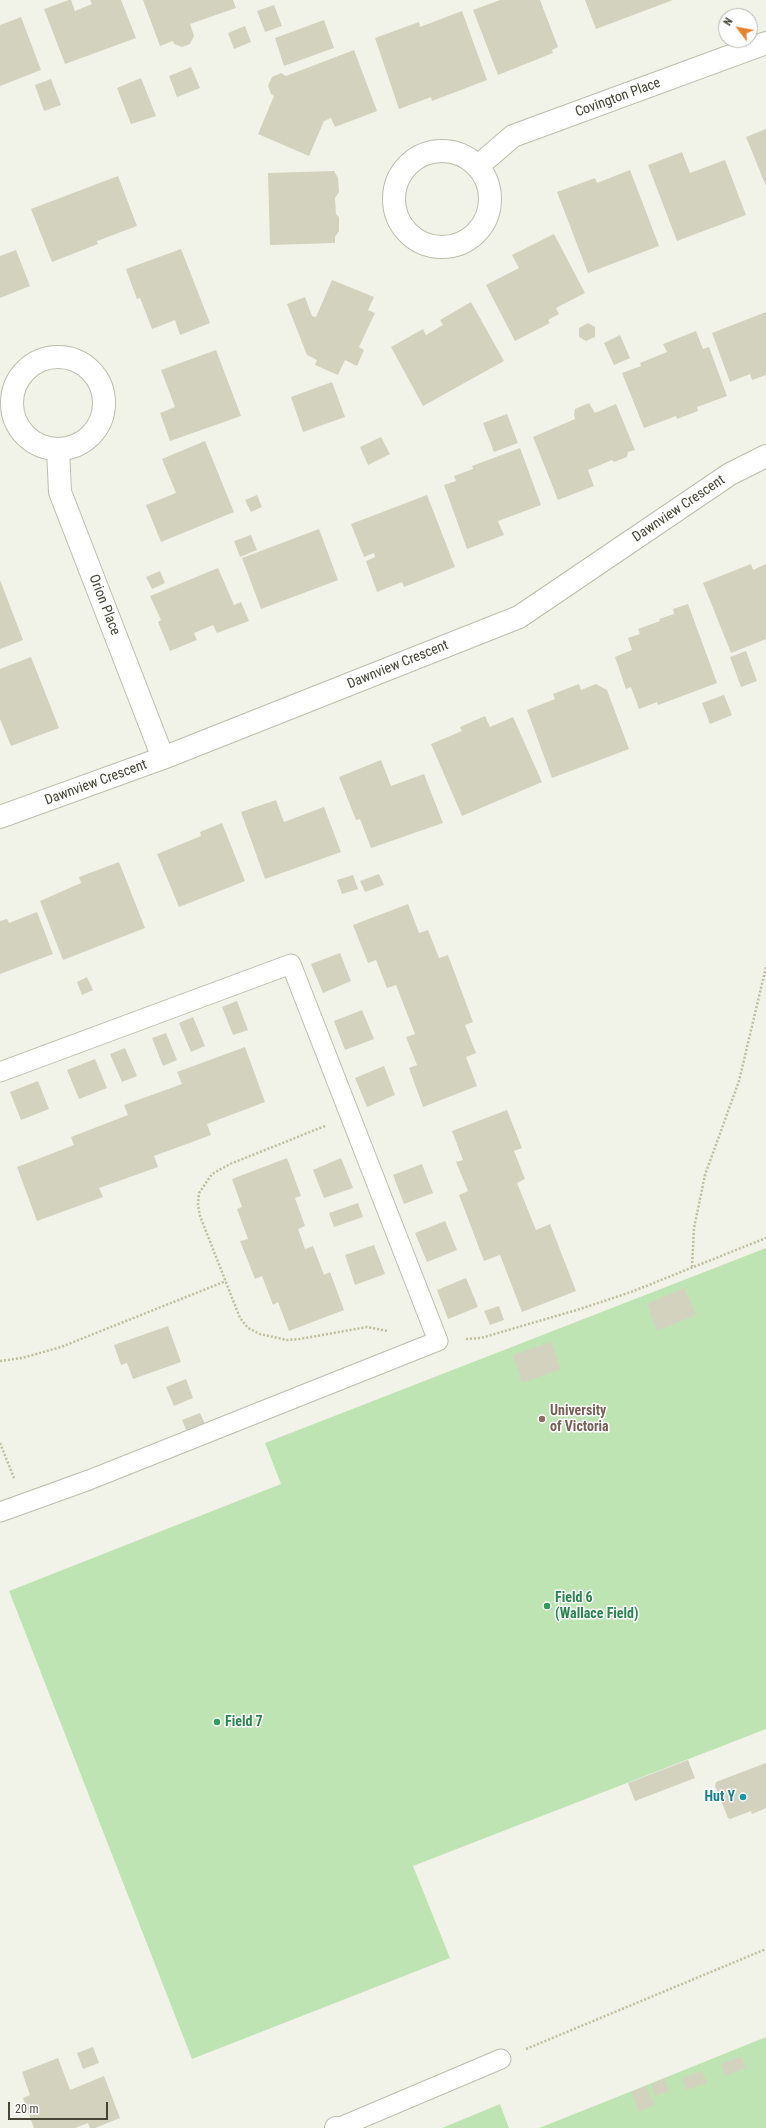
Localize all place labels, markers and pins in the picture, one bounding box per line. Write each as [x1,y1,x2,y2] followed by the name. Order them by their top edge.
[550,1403,609,1436] place label: University of Victoria
[537,1414,547,1424] marker: University of Victoria
[555,1590,639,1622] place label: Field 6 (Wallace Field)
[542,1601,552,1611] marker: Field 6 (Wallace Field)
[225,1714,263,1730] place label: Field 7
[212,1717,222,1727] marker: Field 7
[704,1789,735,1805] place label: Hut Y
[738,1792,748,1802] marker: Hut Y

